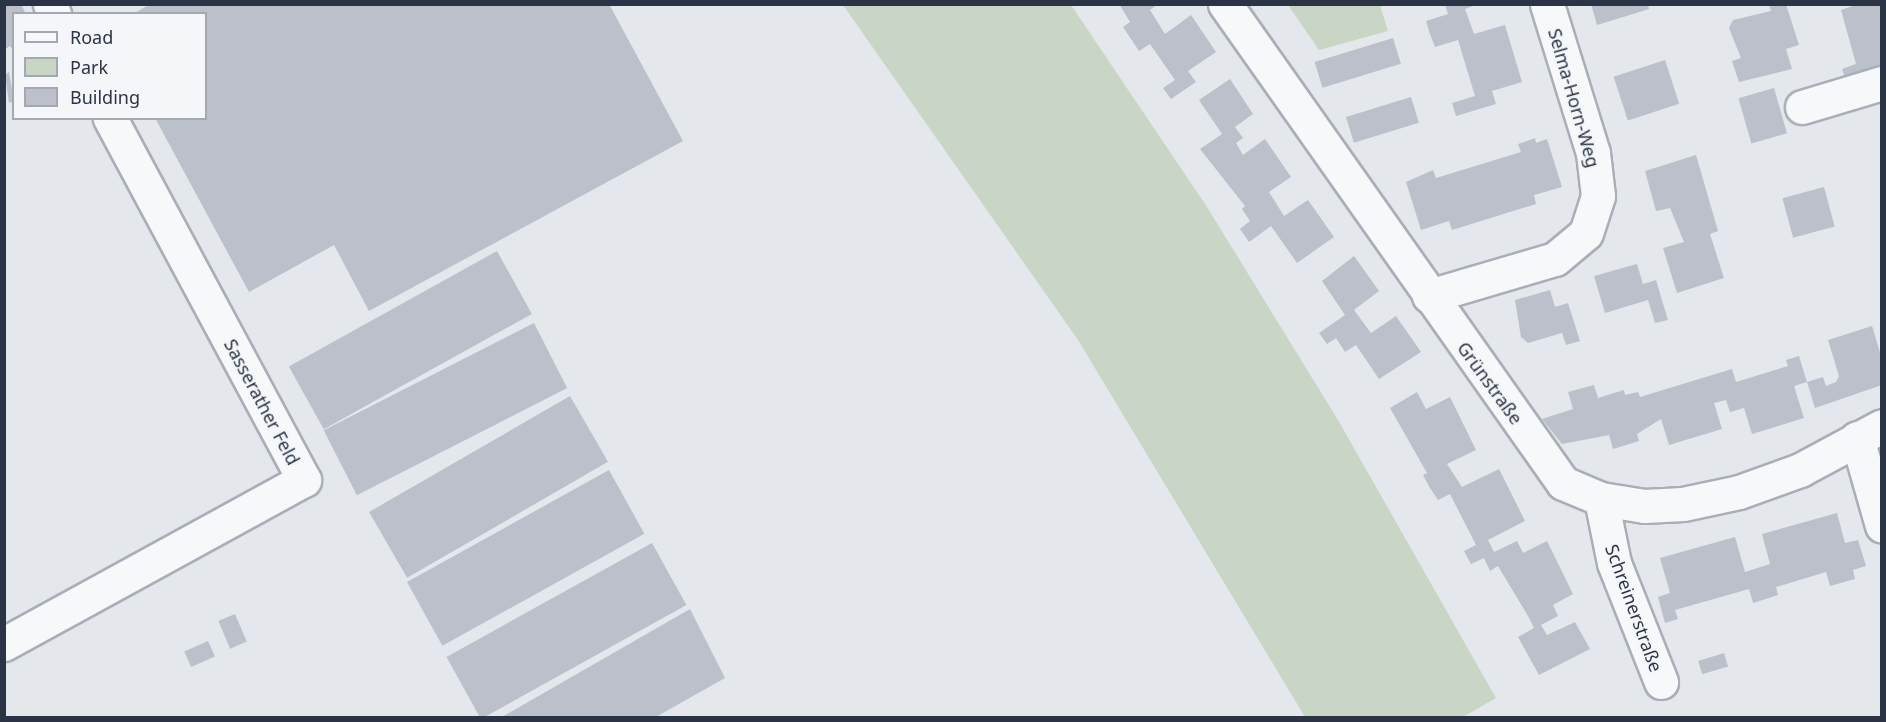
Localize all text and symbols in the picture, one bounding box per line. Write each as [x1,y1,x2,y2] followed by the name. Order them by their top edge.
[12,12,207,120] legend
[70,25,113,49] text: Road
[1544,26,1604,170] street label: Selma-Horn-Weg
[70,55,108,79] text: Park
[70,85,140,109] text: Building
[220,335,304,469] street label: Sasserather Feld
[1453,338,1527,428] street label: Grünstraße
[1601,541,1667,675] street label: Schreinerstraße

